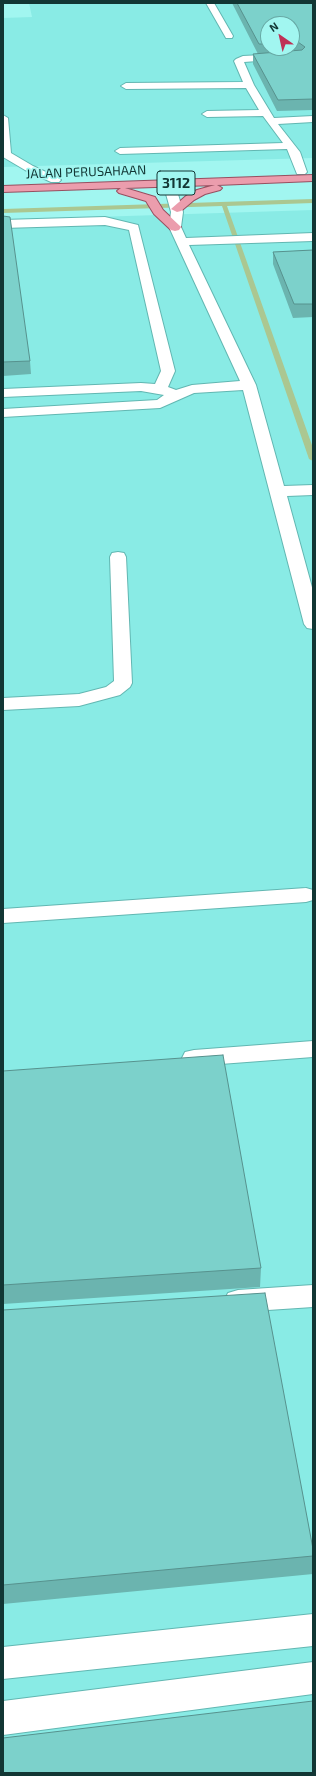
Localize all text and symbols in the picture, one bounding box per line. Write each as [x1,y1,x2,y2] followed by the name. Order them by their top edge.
[260,16,300,56] north arrow
[267,19,280,34] text: N
[26,162,146,182] street label: JALAN PERUSAHAAN
[157,171,195,195] road number: 3112

